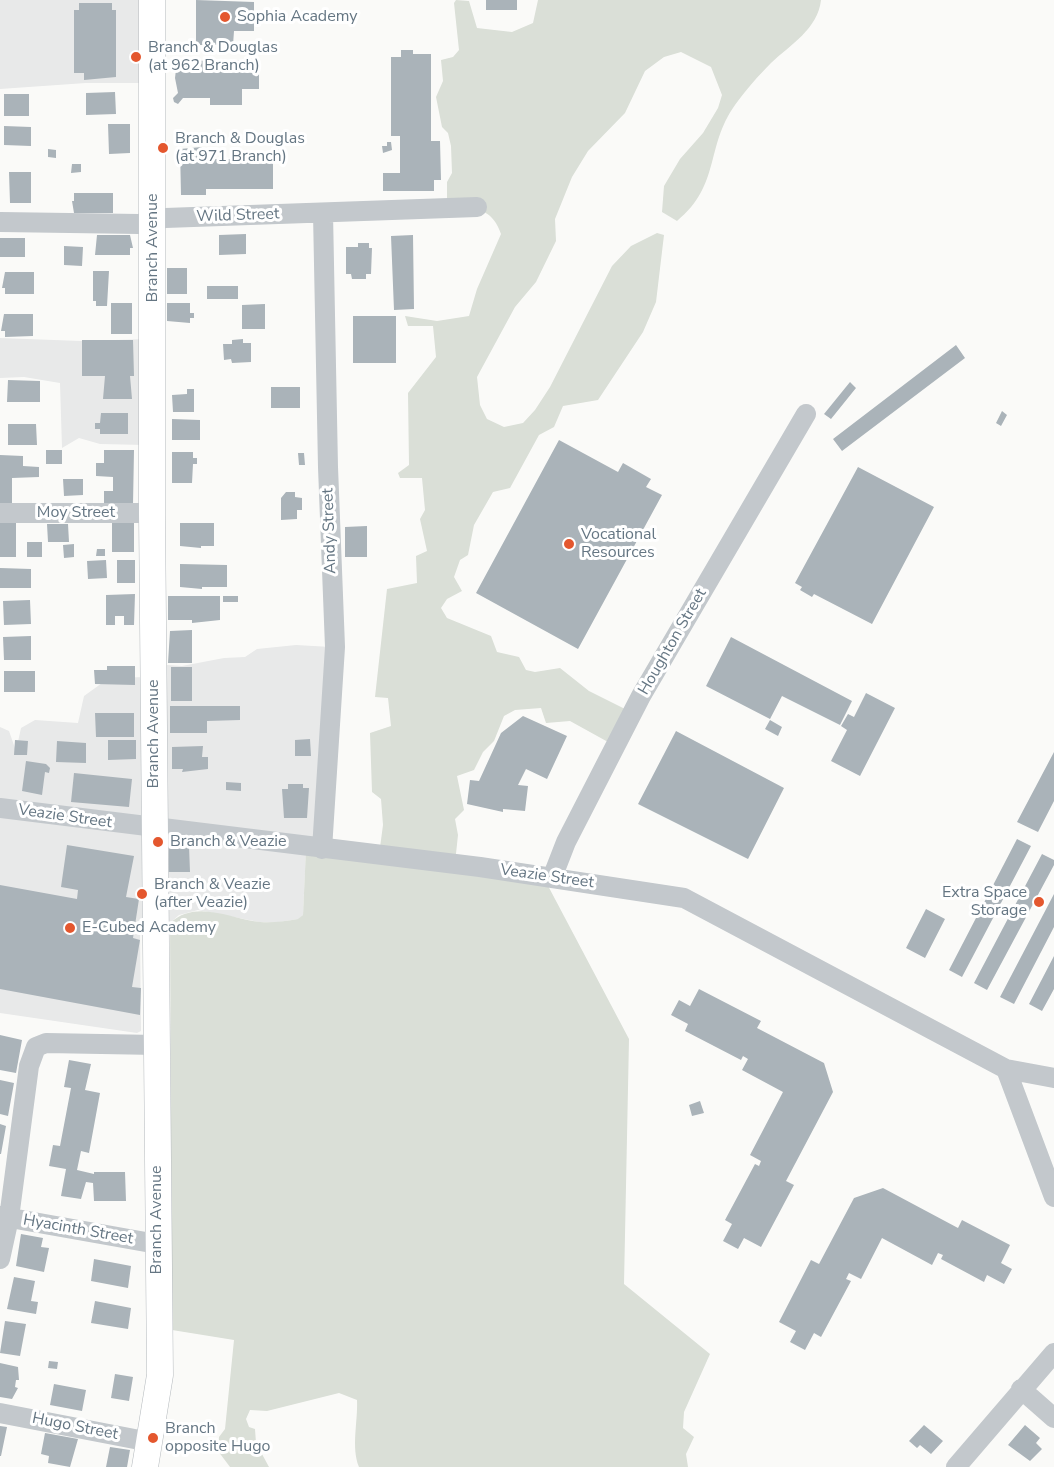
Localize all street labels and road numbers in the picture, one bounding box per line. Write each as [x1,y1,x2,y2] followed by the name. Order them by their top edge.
[143,193,163,303] street label: Branch Avenue
[196,205,280,227] street label: Wild Street
[319,488,341,574] street label: Andy Street
[37,503,115,523] street label: Moy Street
[635,585,711,699] street label: Houghton Street
[144,679,164,789] street label: Branch Avenue
[17,801,113,833] street label: Veazie Street
[499,861,595,893] street label: Veazie Street
[147,1165,167,1275] street label: Branch Avenue
[21,1211,135,1249] street label: Hyacinth Street
[30,1409,120,1445] street label: Hugo Street

